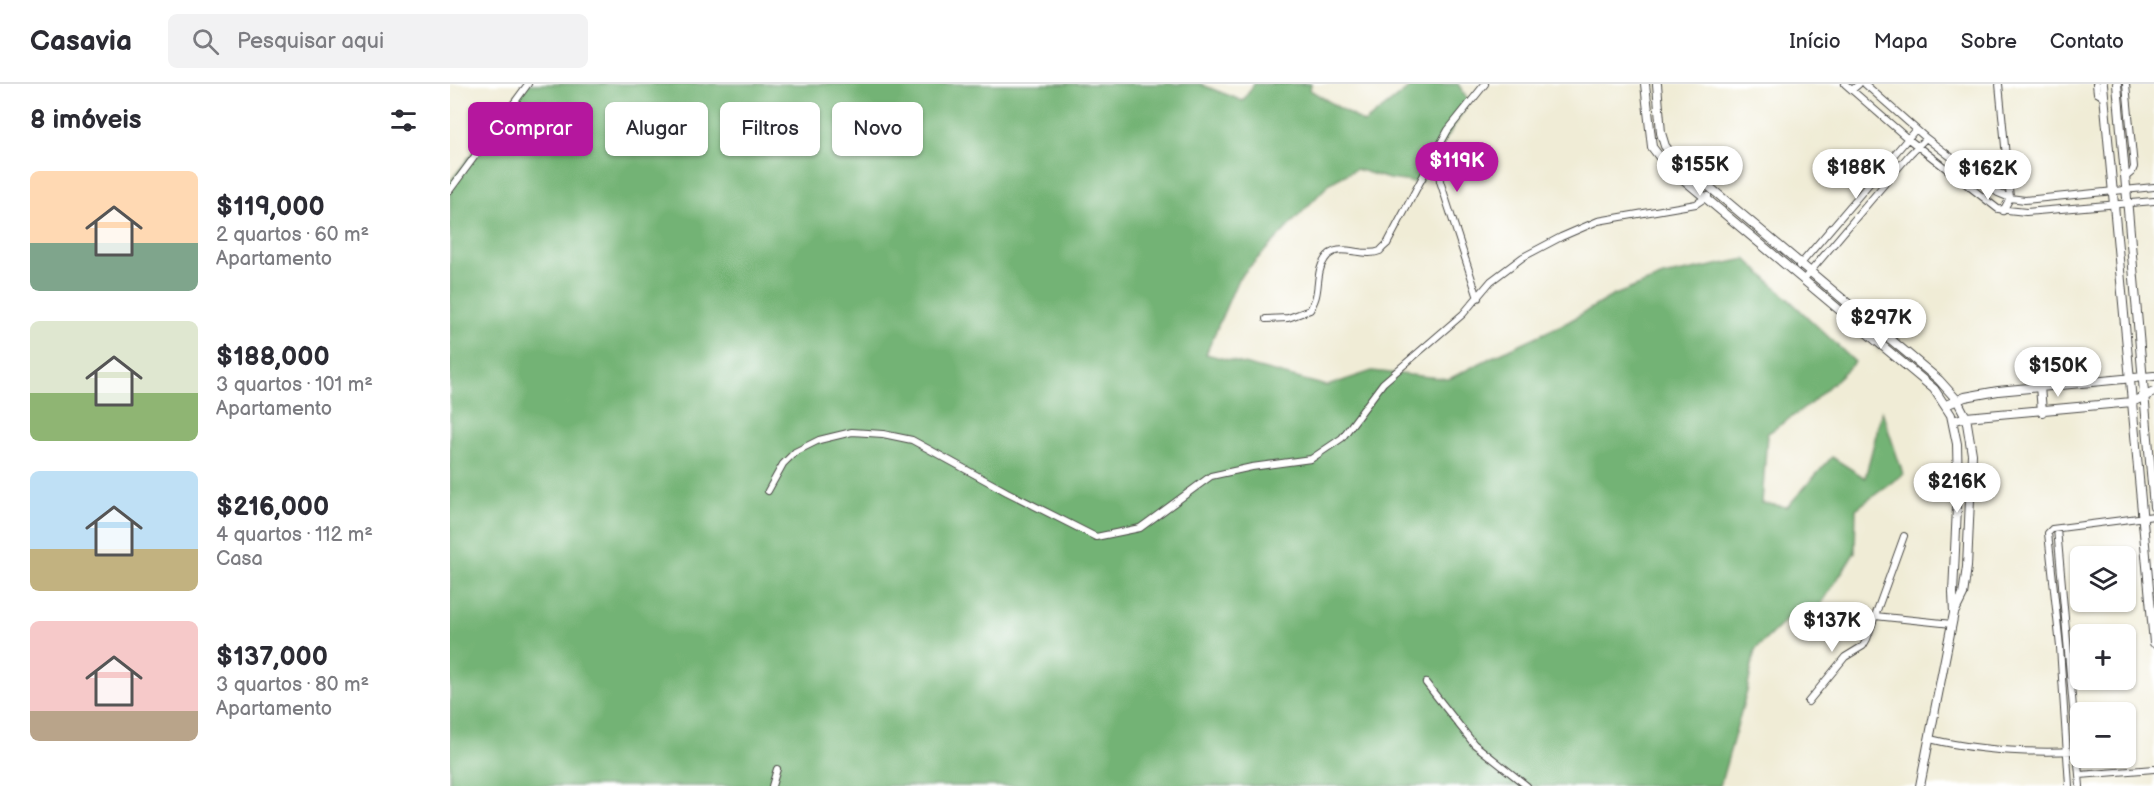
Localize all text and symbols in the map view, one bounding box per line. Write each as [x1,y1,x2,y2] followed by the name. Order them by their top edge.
[168,14,588,68] search box
[30,25,132,58] text: Casavia
[189,25,222,58] icon: search
[237,28,384,55] text: Pesquisar aqui
[1789,29,1841,54] text: Início
[1874,29,1928,54] text: Mapa
[1961,29,2017,54] text: Sobre
[2050,29,2124,54] text: Contato
[468,102,593,156] chip: Comprar
[605,102,708,156] chip: Alugar
[720,102,820,156] chip: Filtros
[832,102,923,156] chip: Novo
[387,104,420,137] icon: filters
[30,105,142,136] text: 8 imóveis
[1415,142,1499,193] pin: $119K
[1658,146,1742,197] pin: $155K
[1429,149,1485,173] text: $119K
[1814,149,1898,200] pin: $188K
[1946,150,2030,201] pin: $162K
[1671,153,1729,177] text: $155K
[1826,156,1886,180] text: $188K
[1958,157,2018,181] text: $162K
[216,192,325,223] text: $119,000
[78,195,150,267] icon: home
[216,223,369,247] text: 2 quartos · 60 m²
[216,247,332,271] text: Apartamento
[1839,299,1923,350] pin: $297K
[1850,306,1912,330] text: $297K
[216,342,330,373] text: $188,000
[78,345,150,417] icon: home
[2016,347,2100,398] pin: $150K
[2028,354,2088,378] text: $150K
[216,373,373,397] text: 3 quartos · 101 m²
[216,397,332,421] text: Apartamento
[1915,463,1999,514] pin: $216K
[1928,470,1986,494] text: $216K
[216,492,329,523] text: $216,000
[78,495,150,567] icon: home
[216,523,373,547] text: 4 quartos · 112 m²
[2070,546,2136,768] map controls
[2070,546,2136,612] button: layers
[216,547,263,571] text: Casa
[1790,602,1874,653] pin: $137K
[1803,609,1861,633] text: $137K
[2070,624,2136,690] button: +
[216,642,328,673] text: $137,000
[78,645,150,717] icon: home
[216,673,369,697] text: 3 quartos · 80 m²
[216,697,332,721] text: Apartamento
[2070,702,2136,768] button: −

